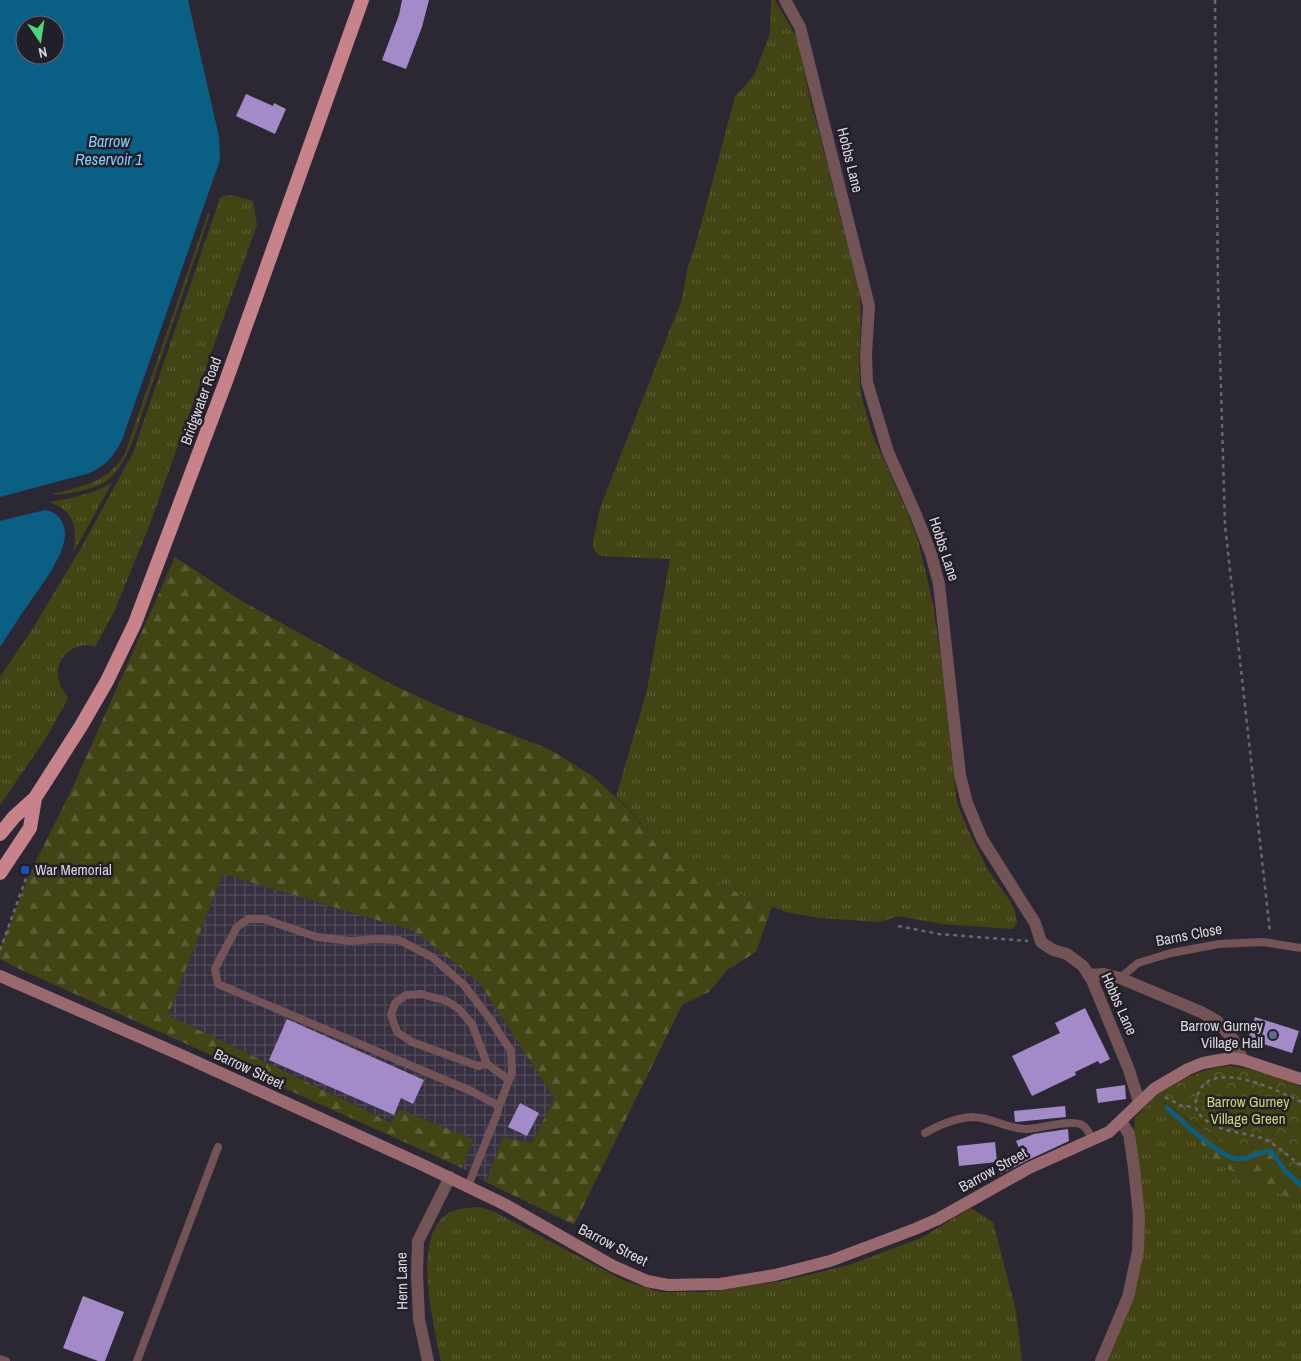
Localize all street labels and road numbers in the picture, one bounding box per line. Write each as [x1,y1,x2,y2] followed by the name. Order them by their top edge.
[832,125,869,195] street label: Hobbs Lane
[175,354,226,448] street label: Bridgwater Road
[924,514,965,584] street label: Hobbs Lane
[1154,918,1224,951] street label: Barns Close
[1096,969,1143,1039] street label: Hobbs Lane
[211,1043,288,1094] street label: Barrow Street
[955,1142,1031,1197] street label: Barrow Street
[575,1218,652,1271] street label: Barrow Street
[390,1252,412,1310] street label: Hern Lane

